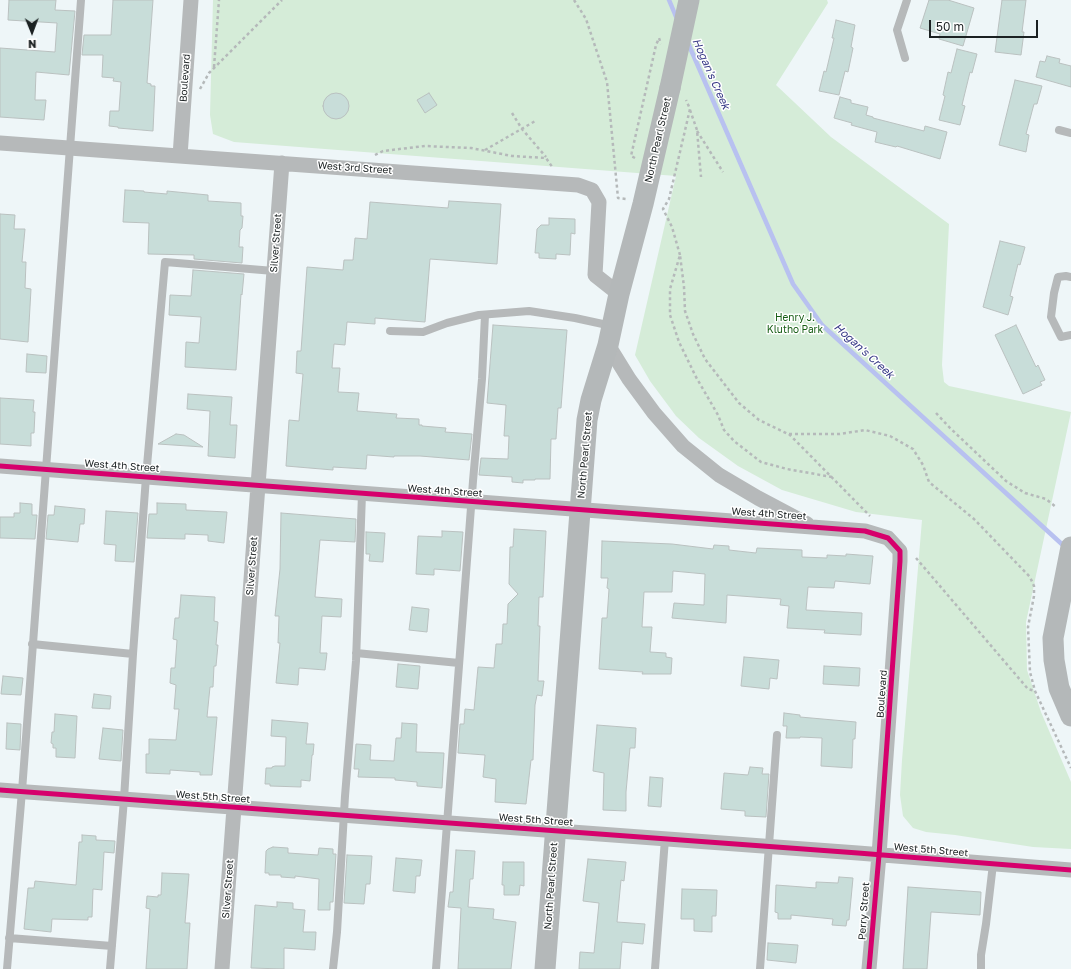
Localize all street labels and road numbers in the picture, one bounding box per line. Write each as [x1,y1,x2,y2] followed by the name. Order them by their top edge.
[177,53,193,103] street label: Boulevard
[642,96,674,184] street label: North Pearl Street
[317,159,393,177] street label: West 3rd Street
[268,213,284,273] street label: Silver Street
[575,411,595,499] street label: North Pearl Street
[84,457,160,475] street label: West 4th Street
[407,482,483,500] street label: West 4th Street
[731,505,807,523] street label: West 4th Street
[244,536,260,596] street label: Silver Street
[874,669,890,719] street label: Boulevard
[175,788,251,806] street label: West 5th Street
[498,811,574,829] street label: West 5th Street
[893,841,969,859] street label: West 5th Street
[542,842,560,930] street label: North Pearl Street
[220,859,236,919] street label: Silver Street
[856,882,872,940] street label: Perry Street

